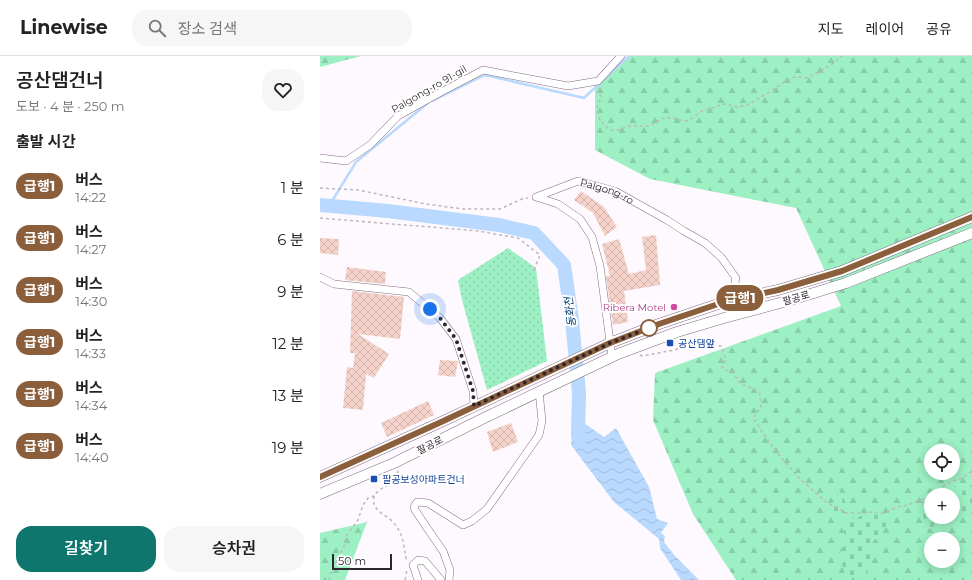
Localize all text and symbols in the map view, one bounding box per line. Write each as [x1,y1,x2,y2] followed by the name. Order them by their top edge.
[132,10,412,46] search box
[20,16,108,39] text: Linewise
[146,17,168,39] icon: search
[178,19,237,38] text: 장소 검색
[818,20,844,38] text: 지도
[866,20,904,38] text: 레이어
[926,20,952,38] text: 공유
[389,62,469,116] street label: Palgong-ro 91-gil
[16,69,103,92] text: 공산댐건너
[262,69,304,111] button: heart
[16,98,125,114] text: 도보 · 4 분 · 250 m
[16,132,75,151] text: 출발 시간
[75,170,103,189] text: 버스
[579,175,636,207] street label: Palgong-ro
[24,177,55,195] text: 급행1
[281,178,304,197] text: 1 분
[75,189,106,205] text: 14:22
[75,222,103,241] text: 버스
[24,229,55,247] text: 급행1
[277,230,304,249] text: 6 분
[75,241,106,257] text: 14:27
[75,274,103,293] text: 버스
[24,281,55,299] text: 급행1
[277,282,304,301] text: 9 분
[717,285,763,311] line badge: 급행1
[781,288,811,308] street label: 팔공로
[724,289,756,307] text: 급행1
[75,293,107,309] text: 14:30
[561,294,579,328] water label: 동화천
[420,299,440,319] your location
[603,301,666,314] place label: Ribera Motel
[669,302,679,312] marker: Ribera Motel
[640,319,658,337] unlabelled marker
[75,326,103,345] text: 버스
[24,333,55,351] text: 급행1
[272,334,304,353] text: 12 분
[678,337,715,350] place label: 공산댐앞
[665,338,675,348] marker: 공산댐앞
[75,345,106,361] text: 14:33
[75,378,103,397] text: 버스
[24,385,55,403] text: 급행1
[272,386,304,405] text: 13 분
[75,397,107,413] text: 14:34
[75,430,103,449] text: 버스
[415,433,445,457] street label: 팔공로
[24,437,55,455] text: 급행1
[272,438,304,457] text: 19 분
[924,444,960,568] map controls
[924,444,960,480] button: locate
[75,449,109,465] text: 14:40
[382,473,465,486] place label: 팔공보성아파트건너
[369,474,379,484] marker: 팔공보성아파트건너
[924,488,960,524] button: +
[16,526,156,572] button: 길찾기
[164,526,304,572] button: 승차권
[924,532,960,568] button: −
[332,552,392,571] scale bar
[338,554,366,568] text: 50 m

